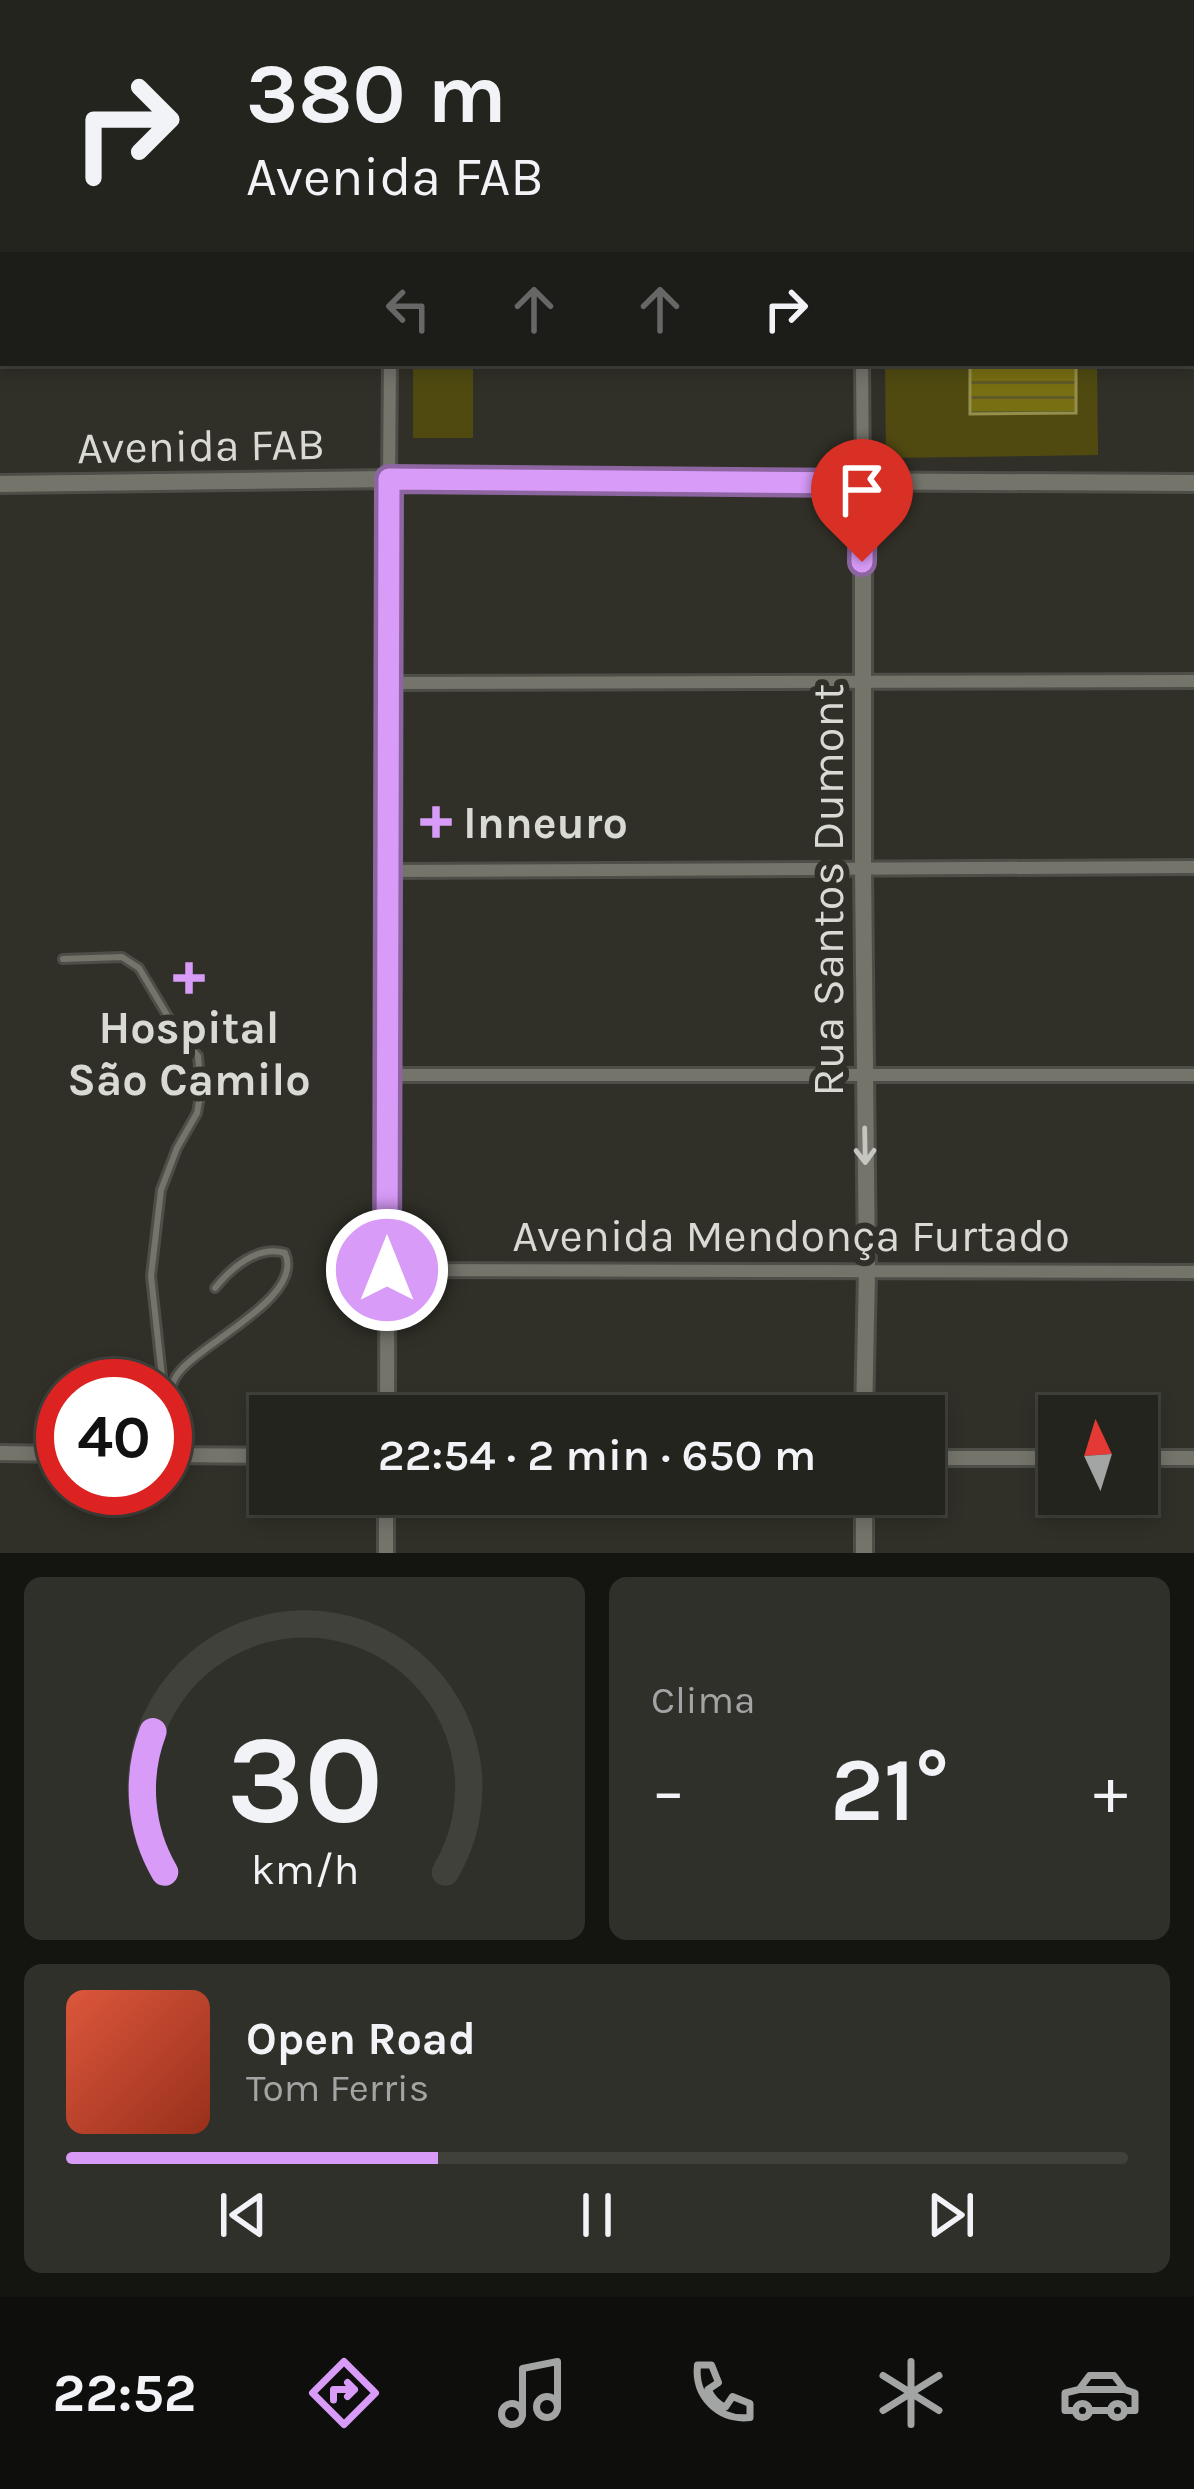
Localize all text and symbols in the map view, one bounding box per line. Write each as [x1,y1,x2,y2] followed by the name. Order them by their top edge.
[246,45,507,143] text: 380 m
[48,48,204,204] icon: right
[246,145,544,209] text: Avenida FAB
[375,276,441,342] icon: left
[501,276,567,342] icon: ahead
[627,276,693,342] icon: ahead
[753,276,819,342] icon: right
[77,418,326,474] street label: Avenida FAB
[811,439,913,562] pin
[829,457,895,523] icon: arrive
[802,684,854,1096] street label: Rua Santos Dumont
[463,797,628,849] place label: Inneuro
[420,806,452,838] marker: Inneuro
[173,962,205,994] marker: Hospital São Camilo
[67,1002,311,1106] place label: Hospital São Camilo
[854,1126,876,1165] one-way arrow
[324,1207,450,1333] position arrow
[512,1210,1070,1262] street label: Avenida Mendonça Furtado
[36,1359,192,1515] speed limit sign: 40
[1038,1395,1158,1515] north arrow
[1038,1395,1158,1515] map controls
[378,1429,816,1481] text: 22:54 · 2 min · 650 m
[651,1677,755,1723] text: Clima
[226,1707,383,1852] text: 30
[830,1737,949,1843] text: 21°
[651,1752,686,1830] text: −
[1093,1752,1128,1830] text: +
[250,1844,359,1894] text: km/h
[246,2013,476,2065] text: Open Road
[246,2065,429,2111] text: Tom Ferris
[210,2182,276,2248] icon: previous
[564,2182,630,2248] icon: pause
[918,2182,984,2248] icon: next
[302,2351,386,2435] icon: directions
[491,2351,575,2435] icon: music
[680,2351,764,2435] icon: phone
[869,2351,953,2435] icon: climate
[1058,2351,1142,2435] icon: car
[53,2361,197,2425] text: 22:52

